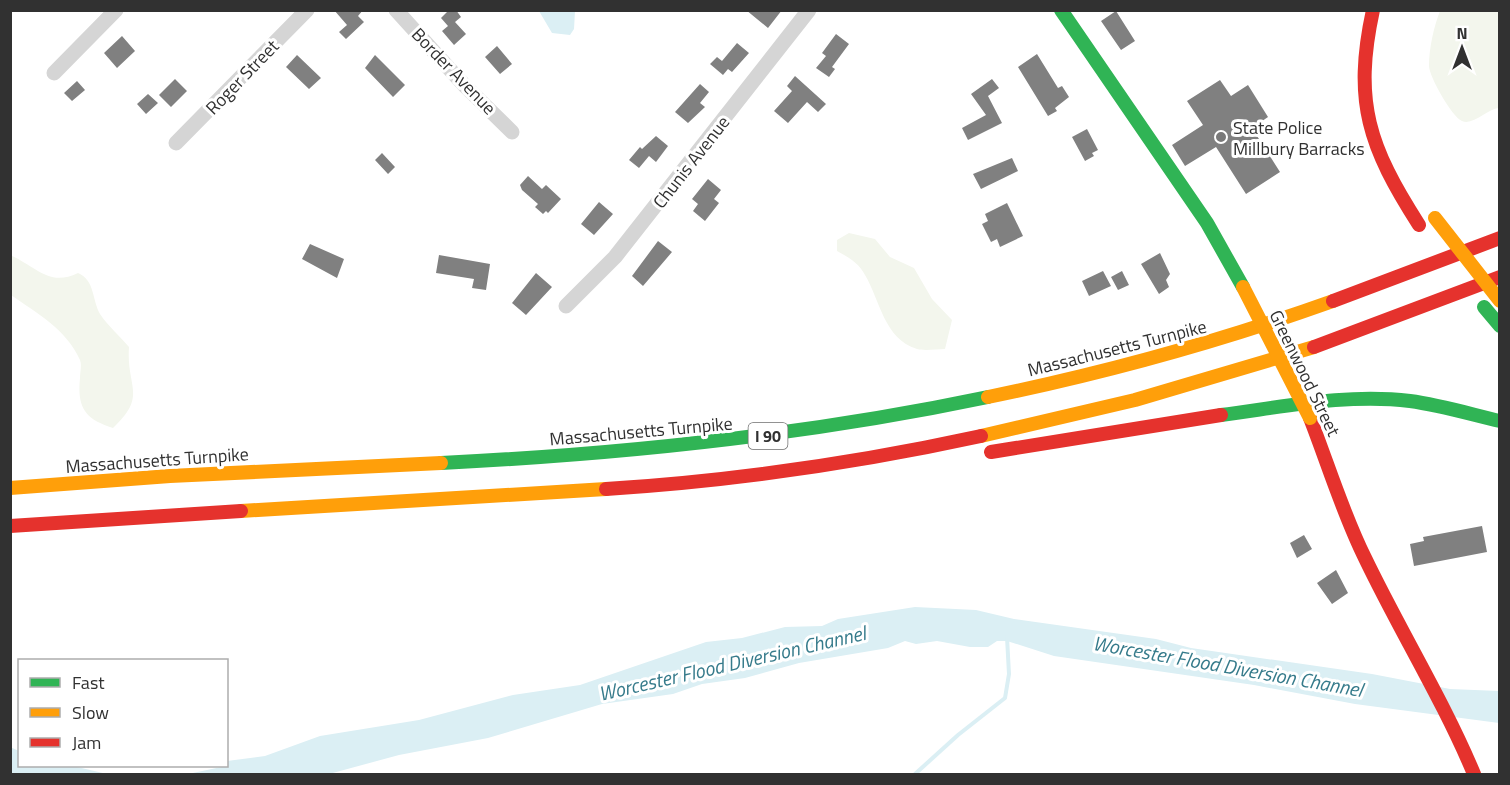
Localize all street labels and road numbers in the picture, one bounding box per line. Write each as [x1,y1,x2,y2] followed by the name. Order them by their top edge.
[405,21,503,121] street label: Border Avenue
[199,33,285,121] street label: Roger Street
[646,110,736,214] street label: Chunis Avenue
[1263,305,1348,441] street label: Greenwood Street
[1025,313,1209,383] street label: Massachusetts Turnpike
[548,410,734,452] street label: Massachusetts Turnpike
[748,423,788,449] road number: I 90
[64,440,250,480] street label: Massachusetts Turnpike

